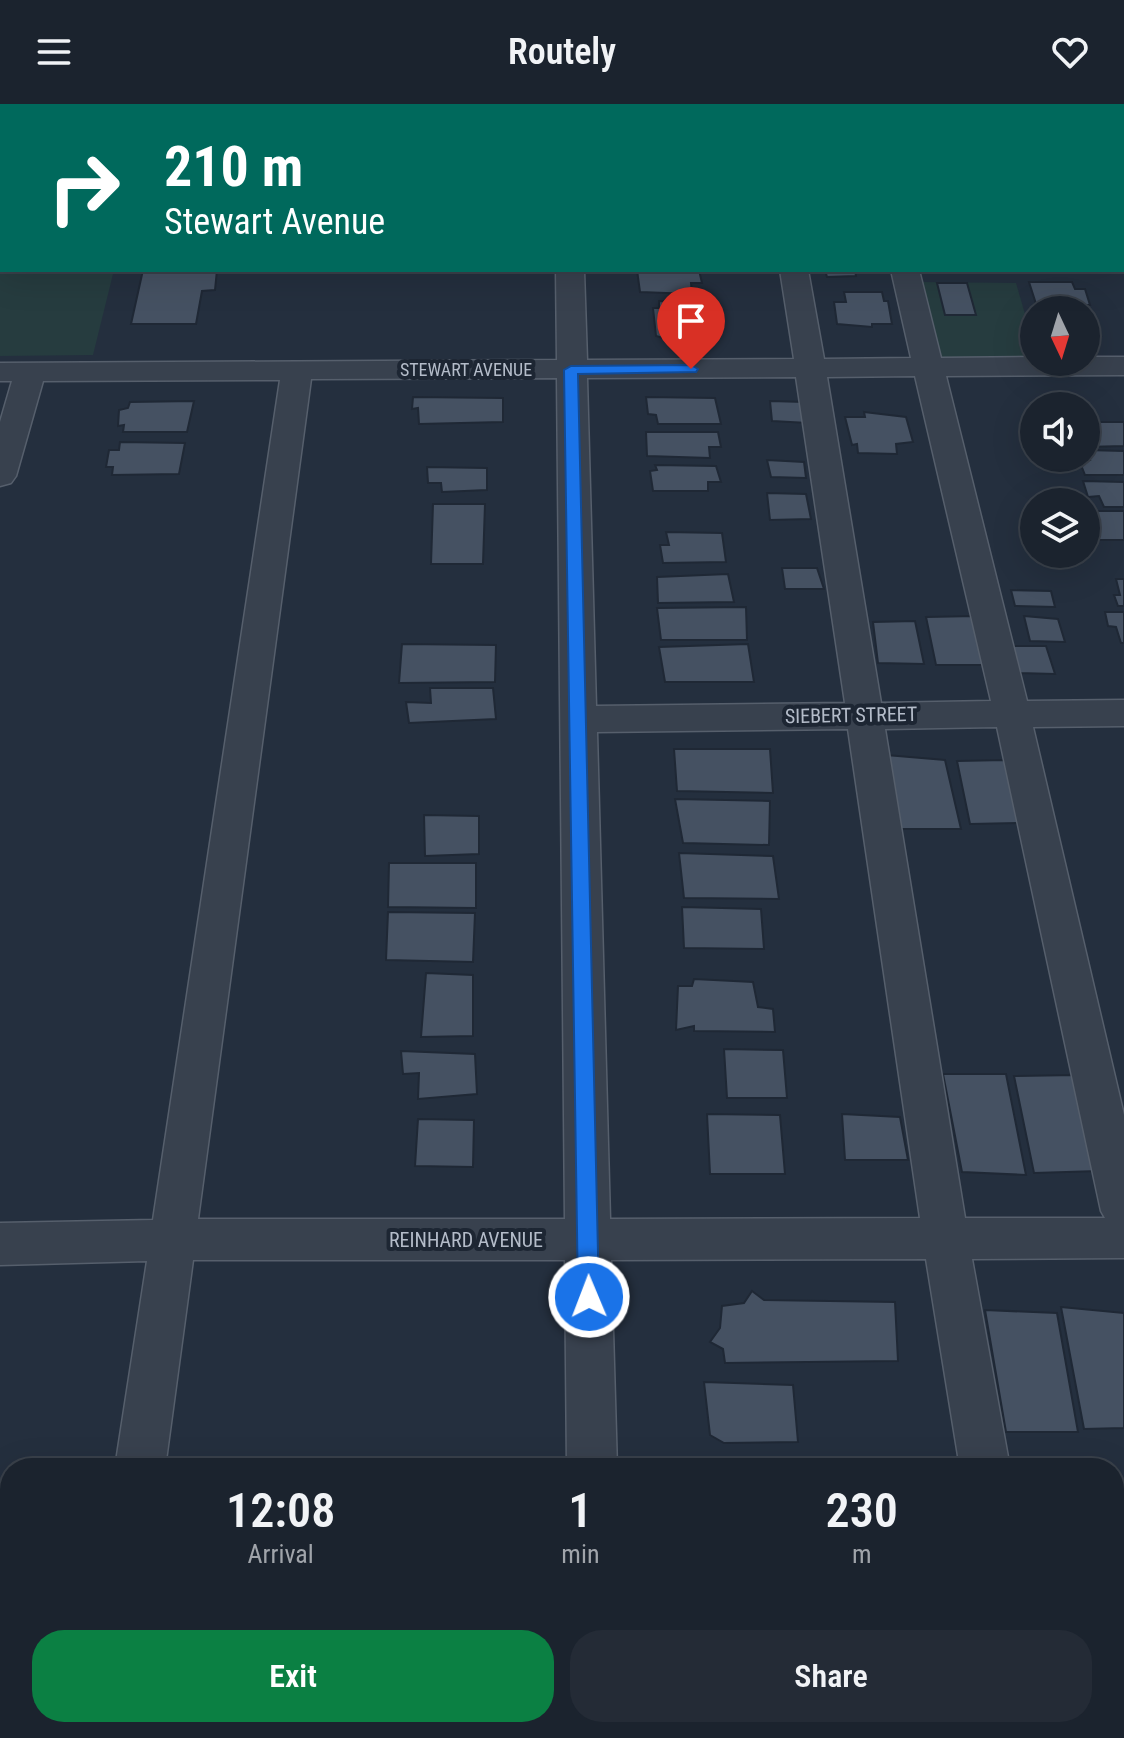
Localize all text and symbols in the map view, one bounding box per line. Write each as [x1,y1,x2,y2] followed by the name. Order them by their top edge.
[32,30,76,74] icon: menu
[1048,30,1092,74] icon: heart
[508,31,616,73] text: Routely
[164,134,303,200] text: 210 m
[32,136,136,240] icon: right
[164,201,385,243] text: Stewart Avenue
[657,287,725,369] pin
[1020,296,1100,376] north arrow
[1020,296,1100,568] map controls
[669,299,713,343] icon: arrive
[400,359,532,380] street label: STEWART AVENUE
[1020,392,1100,472] button: sound
[1020,488,1100,568] button: layers
[785,702,917,728] street label: SIEBERT STREET
[389,1228,543,1252] street label: REINHARD AVENUE
[547,1255,631,1339] position arrow
[226,1482,335,1539] text: 12:08
[568,1482,592,1539] text: 1
[826,1482,898,1539] text: 230
[248,1539,314,1569] text: Arrival
[561,1539,599,1569] text: min
[852,1539,872,1569] text: m
[32,1630,554,1722] button: Exit
[570,1630,1092,1722] button: Share

